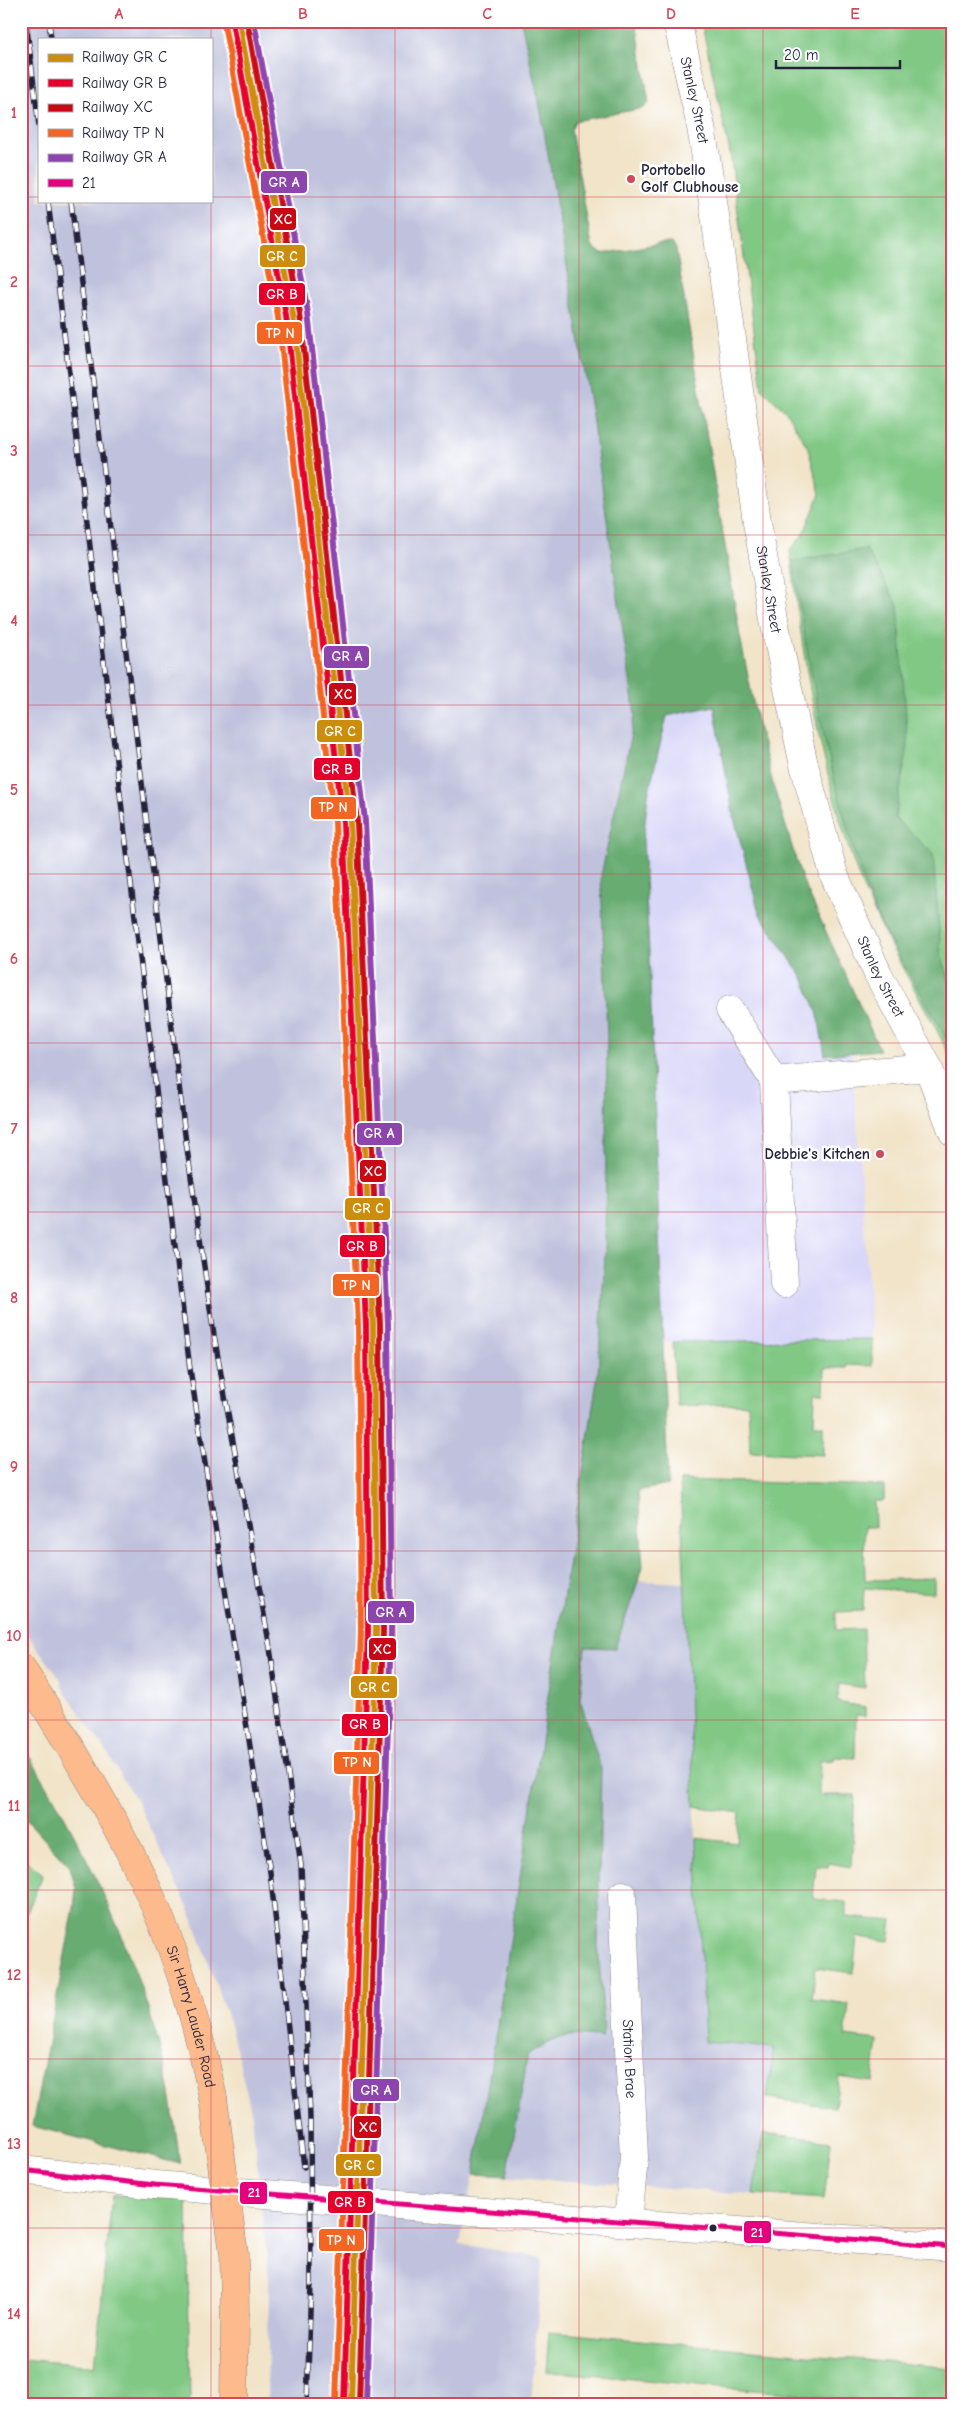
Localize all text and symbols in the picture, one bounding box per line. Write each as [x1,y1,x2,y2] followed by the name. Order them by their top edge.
[115,5,124,23] text: A
[298,5,308,23] text: B
[482,5,492,23] text: C
[666,5,676,23] text: D
[850,5,860,23] text: E
[38,38,212,202] legend
[776,38,900,70] scale bar
[784,46,818,64] text: 20 m
[82,48,167,66] text: Railway GR C
[676,55,713,145] street label: Stanley Street
[82,74,167,92] text: Railway GR B
[82,98,153,116] text: Railway XC
[11,104,17,122] text: 1
[82,124,164,142] text: Railway TP N
[82,148,167,166] text: Railway GR A
[641,161,738,196] place label: Portobello Golf Clubhouse
[260,170,308,194] line badge: GR A
[625,173,637,185] marker: Portobello Golf Clubhouse
[82,174,96,192] text: 21
[269,174,300,191] text: GR A
[269,207,297,231] line badge: XC
[274,211,293,228] text: XC
[259,244,306,268] line badge: GR C
[266,248,298,265] text: GR C
[10,273,18,291] text: 2
[258,282,306,306] line badge: GR B
[266,286,298,303] text: GR B
[256,321,303,345] line badge: TP N
[265,325,295,342] text: TP N
[10,442,18,460] text: 3
[752,544,786,635] street label: Stanley Street
[10,612,18,630] text: 4
[323,645,370,669] line badge: GR A
[332,648,363,665] text: GR A
[328,682,357,706] line badge: XC
[334,686,353,703] text: XC
[316,719,363,743] line badge: GR C
[324,723,356,740] text: GR C
[313,757,361,781] line badge: GR B
[321,761,353,778] text: GR B
[10,781,18,799] text: 5
[310,796,357,820] line badge: TP N
[318,799,348,816] text: TP N
[853,933,909,1021] street label: Stanley Street
[10,950,18,968] text: 6
[10,1120,18,1138] text: 7
[356,1122,403,1146] line badge: GR A
[364,1125,395,1142] text: GR A
[765,1145,870,1163] place label: Debbie's Kitchen
[874,1148,886,1160] marker: Debbie's Kitchen
[359,1159,387,1183] line badge: XC
[364,1163,383,1180] text: XC
[344,1197,391,1221] line badge: GR C
[352,1200,384,1217] text: GR C
[339,1234,386,1258] line badge: GR B
[346,1238,378,1255] text: GR B
[332,1273,380,1297] line badge: TP N
[341,1277,371,1294] text: TP N
[10,1289,18,1307] text: 8
[10,1458,18,1476] text: 9
[367,1600,415,1624] line badge: GR A
[376,1604,407,1621] text: GR A
[6,1627,22,1645] text: 10
[368,1637,397,1661] line badge: XC
[373,1641,392,1658] text: XC
[350,1675,398,1699] line badge: GR C
[358,1679,390,1696] text: GR C
[341,1713,389,1737] line badge: GR B
[349,1716,381,1733] text: GR B
[333,1751,380,1775] line badge: TP N
[342,1754,372,1771] text: TP N
[8,1797,20,1815] text: 11
[163,1943,220,2089] street label: Sir Harry Lauder Road
[7,1966,21,1984] text: 12
[619,2019,640,2099] street label: Station Brae
[352,2078,400,2102] line badge: GR A
[361,2082,392,2099] text: GR A
[353,2115,382,2139] line badge: XC
[359,2119,378,2136] text: XC
[7,2135,21,2153] text: 13
[335,2153,382,2177] line badge: GR C
[343,2157,375,2174] text: GR C
[239,2181,268,2205] line badge: 21
[248,2184,260,2201] text: 21
[327,2190,374,2214] line badge: GR B
[334,2194,366,2211] text: GR B
[743,2220,772,2244] line badge: 21
[708,2223,718,2233] unlabelled marker
[751,2224,763,2241] text: 21
[318,2228,365,2252] line badge: TP N
[326,2232,356,2249] text: TP N
[7,2305,21,2323] text: 14

